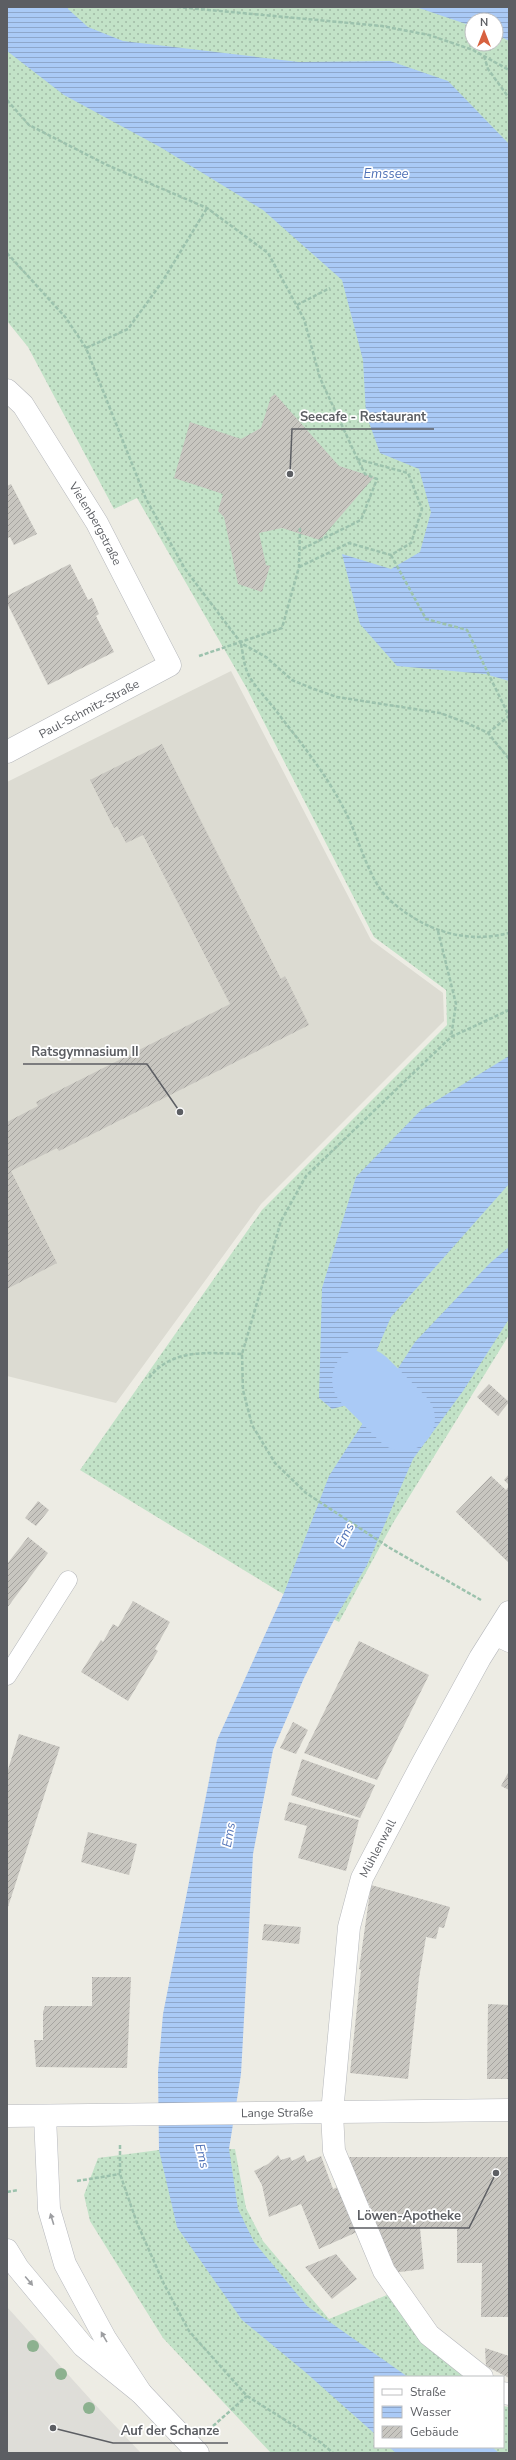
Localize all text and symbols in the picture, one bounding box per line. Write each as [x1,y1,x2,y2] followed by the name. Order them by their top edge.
[464,12,504,52] north arrow
[480,15,488,30] text: N
[363,165,409,183] water label: Emssee
[292,404,434,429] callout: Seecafe - Restaurant
[300,408,427,426] text: Seecafe - Restaurant
[65,478,125,568] street label: Vielenbergstraße
[36,676,142,742] street label: Paul-Schmitz-Straße
[23,1039,147,1064] callout: Ratsgymnasium II
[31,1043,139,1061] text: Ratsgymnasium II
[331,1520,359,1550] water label: Ems
[356,1816,400,1880] street label: Mühlenwall
[218,1821,240,1849] water label: Ems
[241,2104,313,2121] street label: Lange Straße
[190,2142,214,2170] water label: Ems
[349,2203,469,2228] callout: Löwen-Apotheke
[357,2207,461,2225] text: Löwen-Apotheke
[49,2213,55,2225] one-way arrow
[25,2276,34,2287] one-way arrow
[101,2331,108,2343] one-way arrow
[374,2376,504,2448] legend
[410,2384,446,2400] text: Straße
[410,2404,452,2420] text: Wasser
[113,2418,228,2443] callout: Auf der Schanze
[121,2422,219,2440] text: Auf der Schanze
[410,2424,459,2440] text: Gebäude

